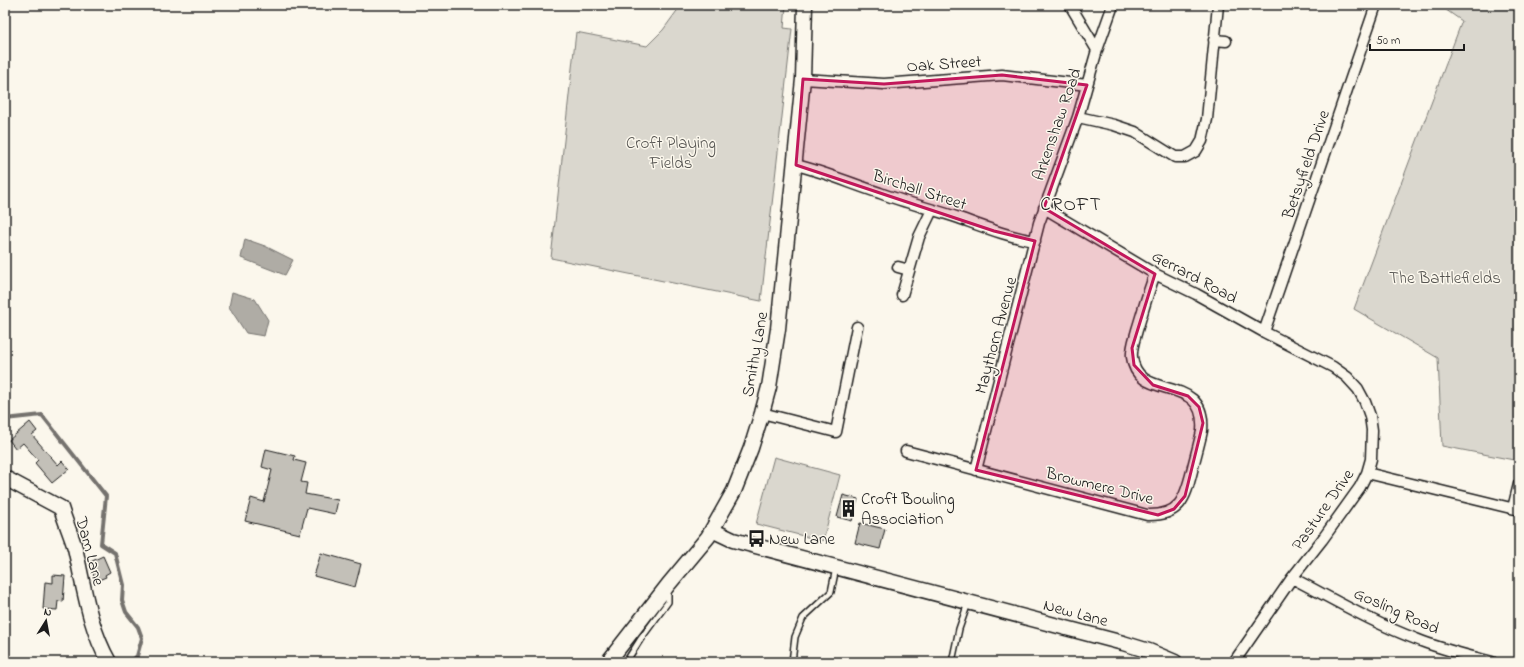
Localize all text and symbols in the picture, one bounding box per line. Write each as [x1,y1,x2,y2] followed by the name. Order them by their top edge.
[1370,26,1464,52] scale bar
[1376,32,1400,50] text: 50 m
[906,49,983,80] street label: Oak Street
[1026,64,1089,184] street label: Arkenshaw Road
[1276,106,1338,224] street label: Betsyfield Drive
[626,131,716,176] park label: Croft Playing Fields
[868,163,970,217] street label: Birchall Street
[1040,192,1102,219] district label: CROFT
[1147,244,1242,311] street label: Gerrard Road
[1389,266,1501,291] park label: The Battlefields
[969,274,1025,397] street label: Maythorn Avenue
[736,309,776,399] street label: Smithy Lane
[1042,461,1156,512] street label: Browmere Drive
[1286,464,1361,556] street label: Pasture Drive
[861,487,955,532] place label: Croft Bowling Association
[838,498,858,518] building icon: Croft Bowling Association
[68,513,111,589] street label: Dam Lane
[769,527,835,552] place label: New Lane
[746,528,766,548] bus stop icon: New Lane
[1349,581,1444,643] street label: Gosling Road
[1041,593,1111,634] street label: New Lane
[26,601,66,641] north arrow
[43,604,53,621] text: N

